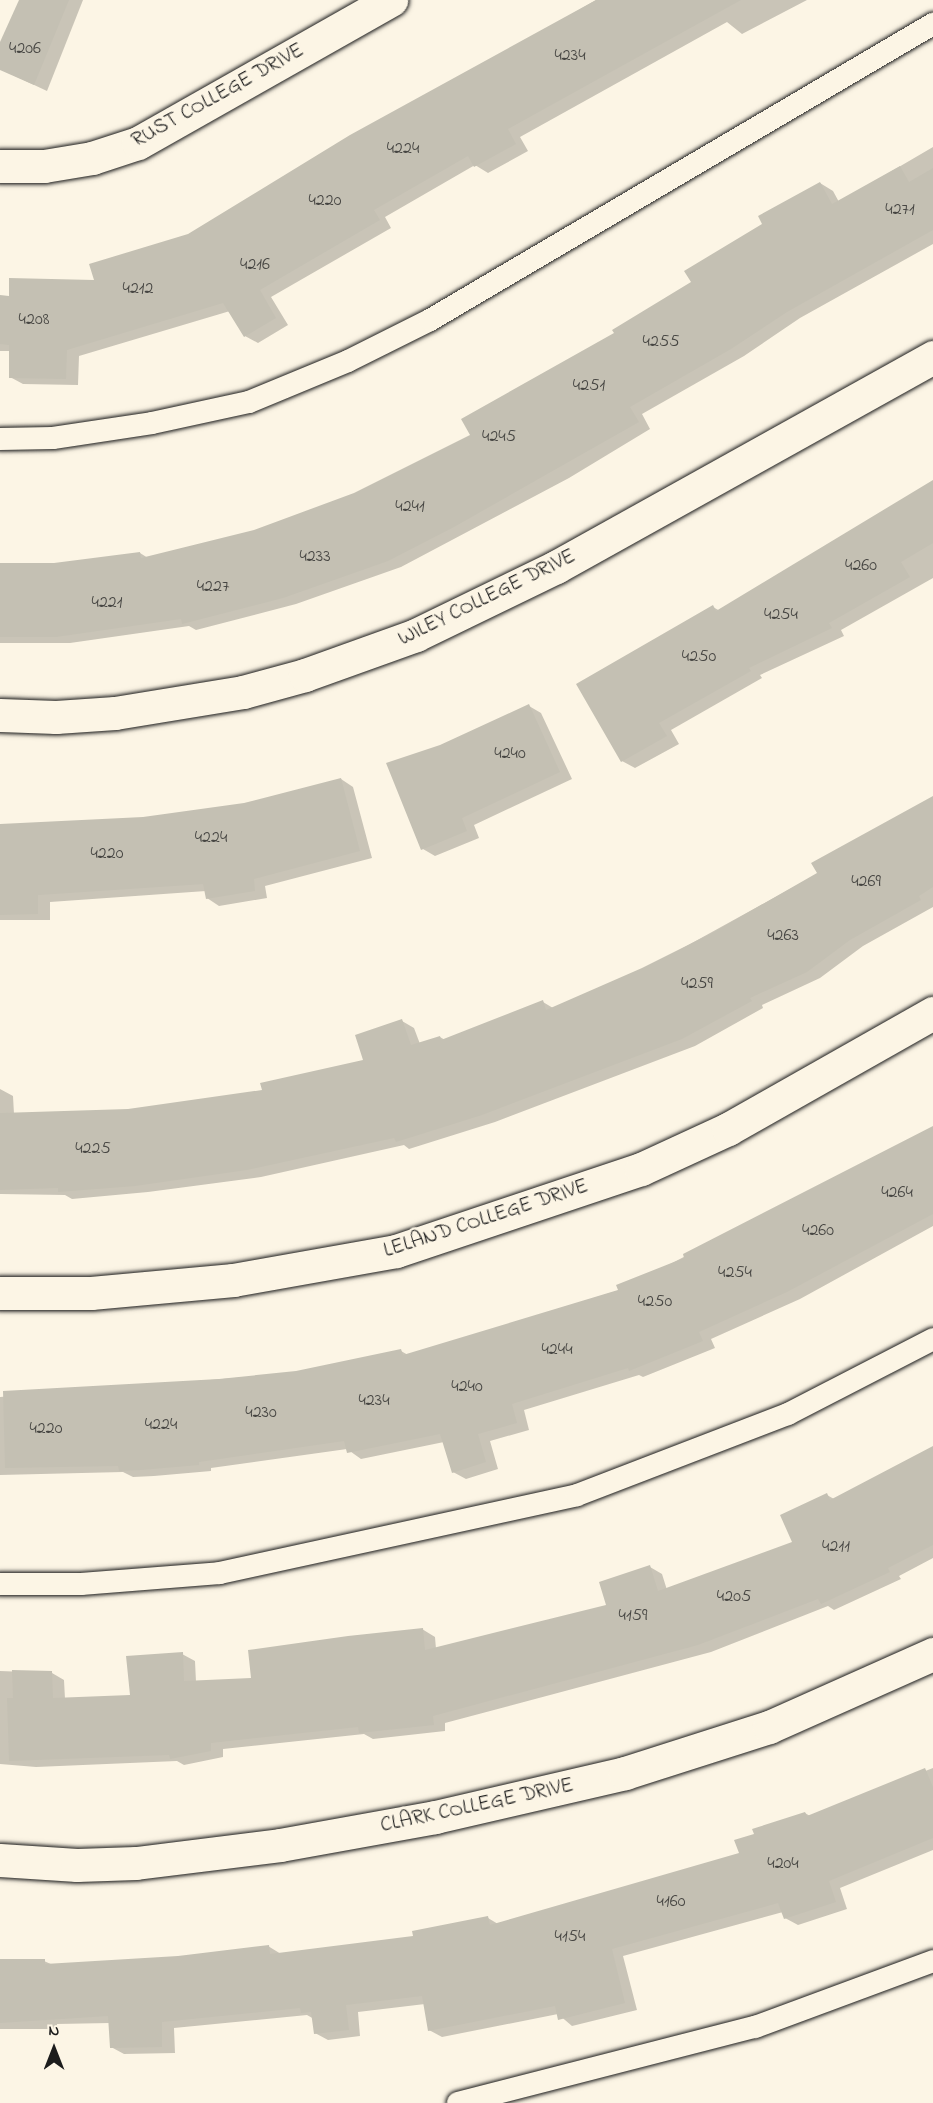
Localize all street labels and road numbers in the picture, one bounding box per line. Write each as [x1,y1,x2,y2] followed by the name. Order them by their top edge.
[127,38,309,154] street label: RUST COLLEGE DRIVE
[394,544,580,652] street label: WILEY COLLEGE DRIVE
[381,1174,591,1264] street label: LELAND COLLEGE DRIVE
[378,1773,576,1839] street label: CLARK COLLEGE DRIVE

